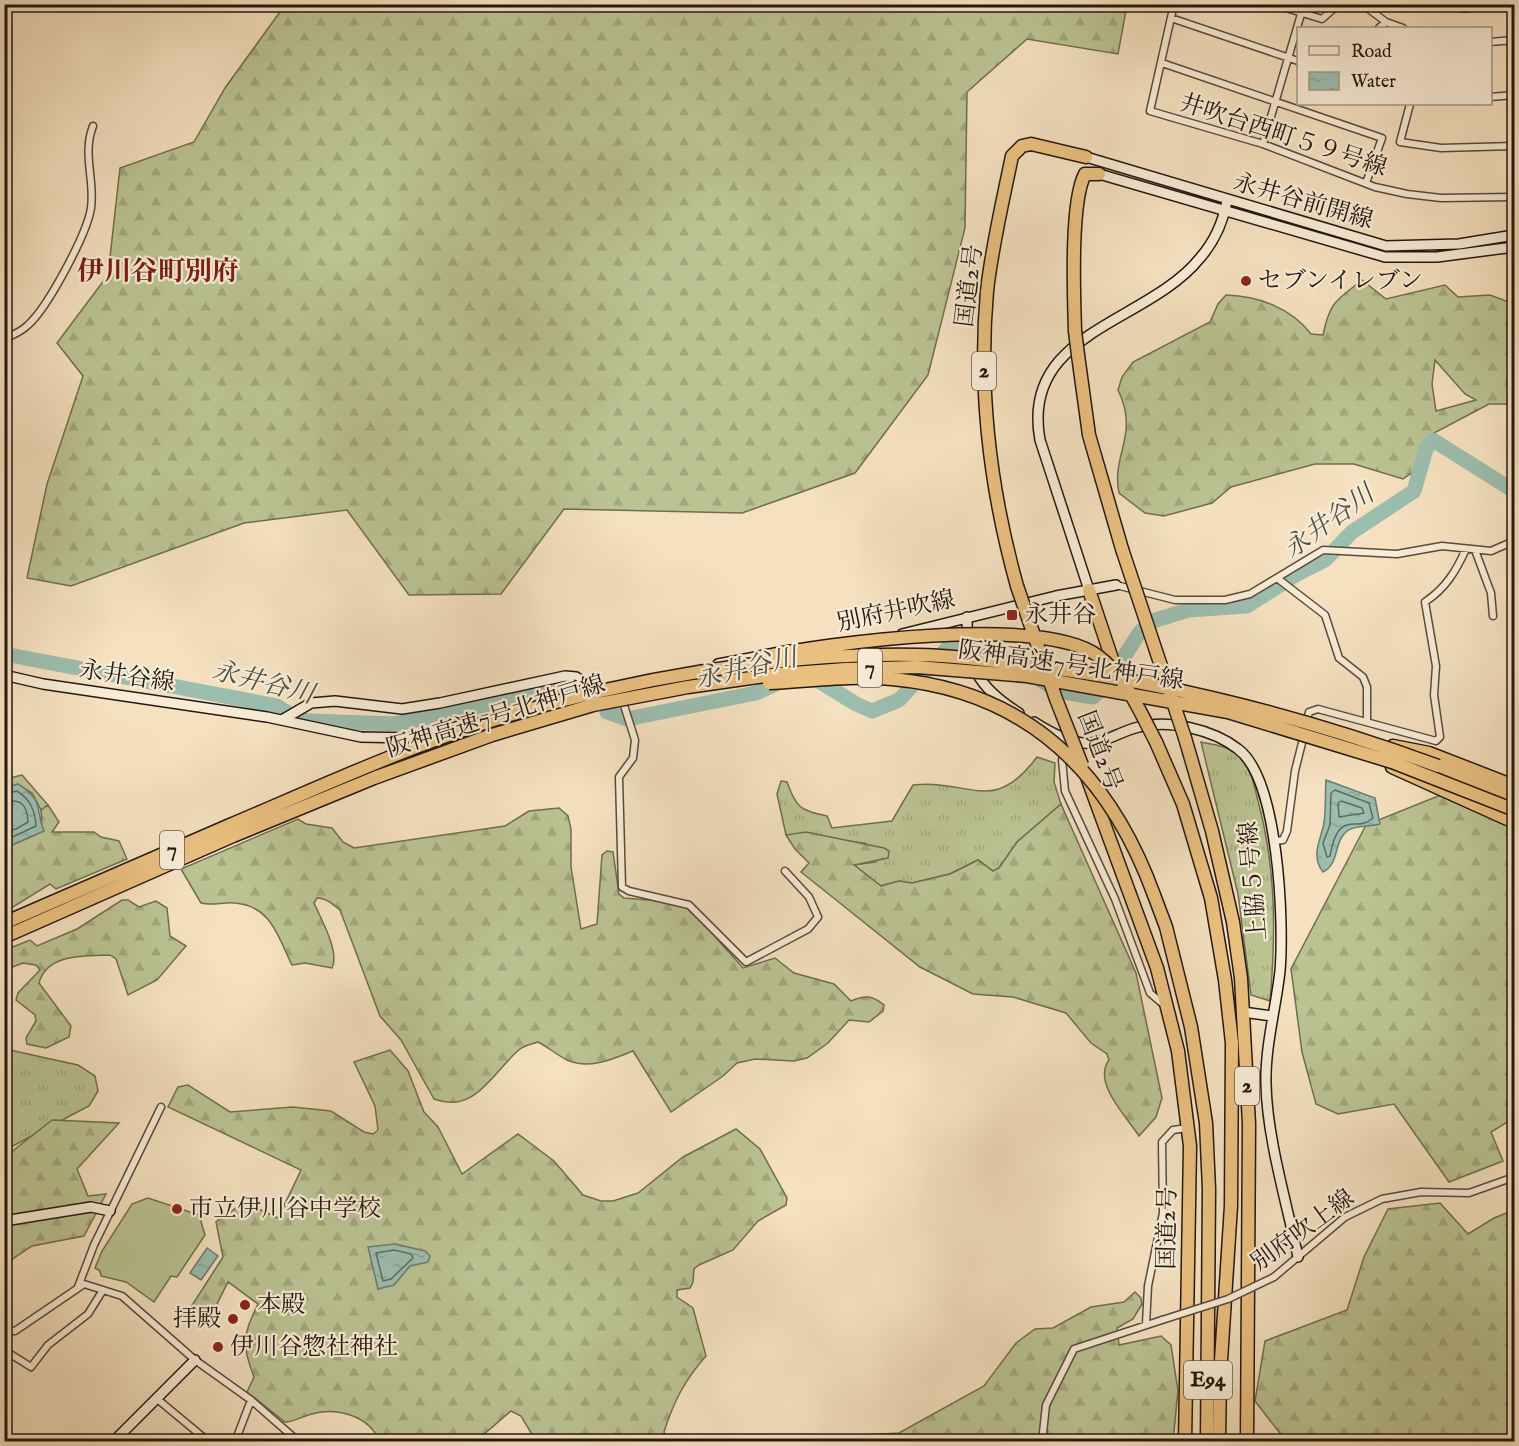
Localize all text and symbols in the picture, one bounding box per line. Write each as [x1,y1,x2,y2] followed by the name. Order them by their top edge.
[1297,27,1492,105] legend
[1351,41,1392,64] text: Road
[1351,71,1396,94] text: Water
[1175,88,1391,184] street label: 井吹台西町５９号線
[1230,167,1376,237] street label: 永井谷前開線
[950,243,990,329] street label: 国道2号
[77,256,239,290] district label: 伊川谷町別府
[1258,266,1423,297] place label: セブンイレブン
[1239,274,1253,288] marker: セブンイレブン
[972,352,996,390] road number: 2
[1277,476,1383,566] water label: 永井谷川
[834,584,958,640] street label: 別府井吹線
[1024,600,1096,631] place label: 永井谷
[1005,608,1019,622] marker: 永井谷
[956,635,1186,697] street label: 阪神高速7号北神戸線
[692,641,803,697] water label: 永井谷川
[858,649,882,687] road number: 7
[209,654,320,712] water label: 永井谷川
[77,655,177,699] street label: 永井谷線
[383,669,609,765] street label: 阪神高速7号北神戸線
[1070,707,1128,795] street label: 国道2号
[1233,820,1275,942] street label: 上脇５号線
[160,831,184,869] road number: 7
[1235,1067,1259,1105] road number: 2
[1245,1183,1361,1279] street label: 別府吹上線
[1152,1186,1184,1270] street label: 国道2号
[189,1194,381,1225] place label: 市立伊川谷中学校
[170,1202,184,1216] marker: 市立伊川谷中学校
[257,1290,305,1321] place label: 本殿
[238,1298,252,1312] marker: 本殿
[173,1304,221,1335] place label: 拝殿
[226,1312,240,1326] marker: 拝殿
[230,1332,398,1363] place label: 伊川谷惣社神社
[211,1340,225,1354] marker: 伊川谷惣社神社
[1184,1361,1232,1399] road number: E94

